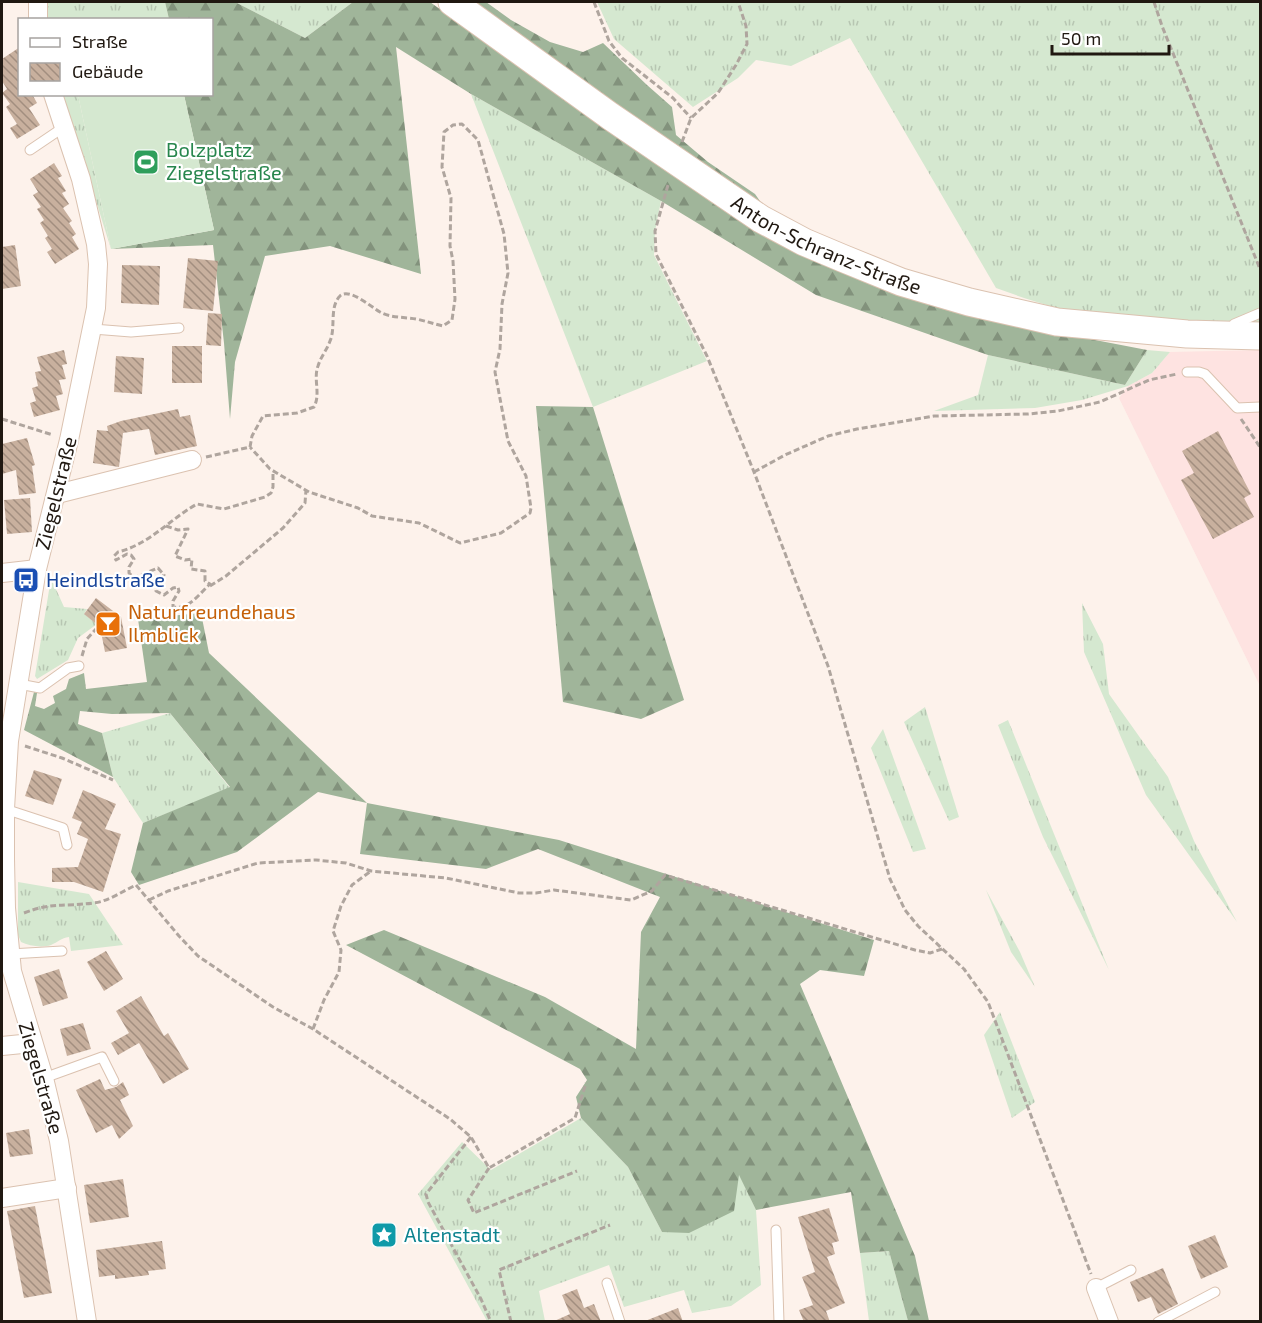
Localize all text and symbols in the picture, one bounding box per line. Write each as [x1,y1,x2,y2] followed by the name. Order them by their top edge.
[18,18,213,96] legend
[1052,18,1169,56] scale bar
[1061,27,1101,49] text: 50 m
[72,30,128,52] text: Straße
[72,60,143,82] text: Gebäude
[166,137,282,184] place label: Bolzplatz Ziegelstraße
[131,147,161,177] sports icon: Bolzplatz Ziegelstraße
[727,190,924,298] street label: Anton-Schranz-Straße
[29,434,81,552] street label: Ziegelstraße
[11,565,41,595] bus stop icon: Heindlstraße
[46,567,165,591] place label: Heindlstraße
[128,599,296,646] place label: Naturfreundehaus Ilmblick
[93,609,123,639] bar icon: Naturfreundehaus Ilmblick
[14,1019,69,1137] street label: Ziegelstraße
[369,1220,399,1250] place icon: Altenstadt
[404,1222,500,1246] place label: Altenstadt

